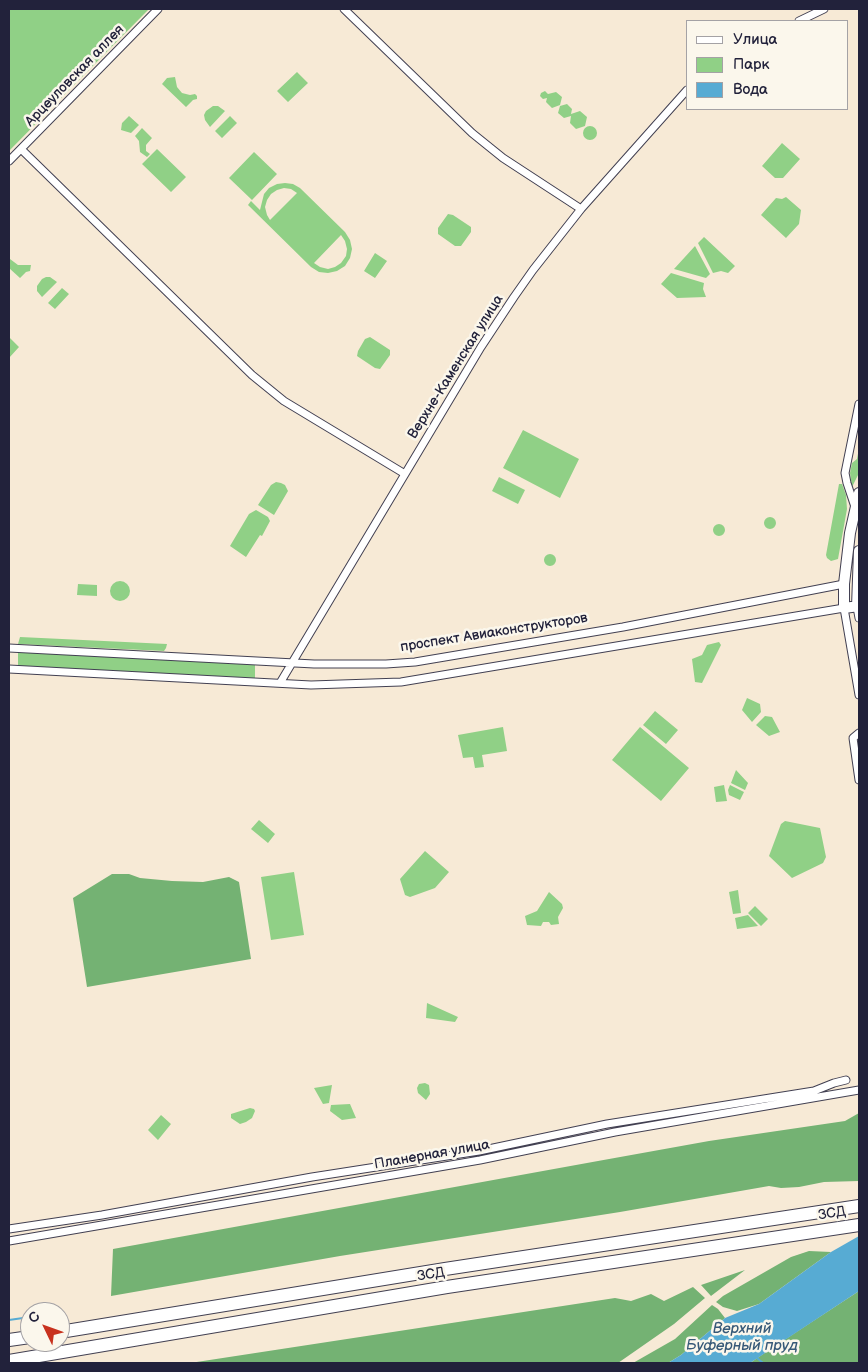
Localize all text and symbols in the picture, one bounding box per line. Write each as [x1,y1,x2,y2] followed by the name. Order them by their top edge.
[686,20,848,110] legend
[22,22,128,130] street label: Арцеуловская аллея
[733,30,777,49] text: Улица
[733,55,770,74] text: Парк
[733,80,768,99] text: Вода
[405,292,507,442] street label: Верхне-Каменская улица
[399,610,589,656] street label: проспект Авиаконструкторов
[373,1137,491,1173] street label: Планерная улица
[817,1204,847,1224] street label: ЗСД
[416,1265,446,1285] street label: ЗСД
[20,1302,70,1352] north arrow
[25,1308,44,1327] text: С
[686,1320,798,1355] water label: Верхний Буферный пруд

